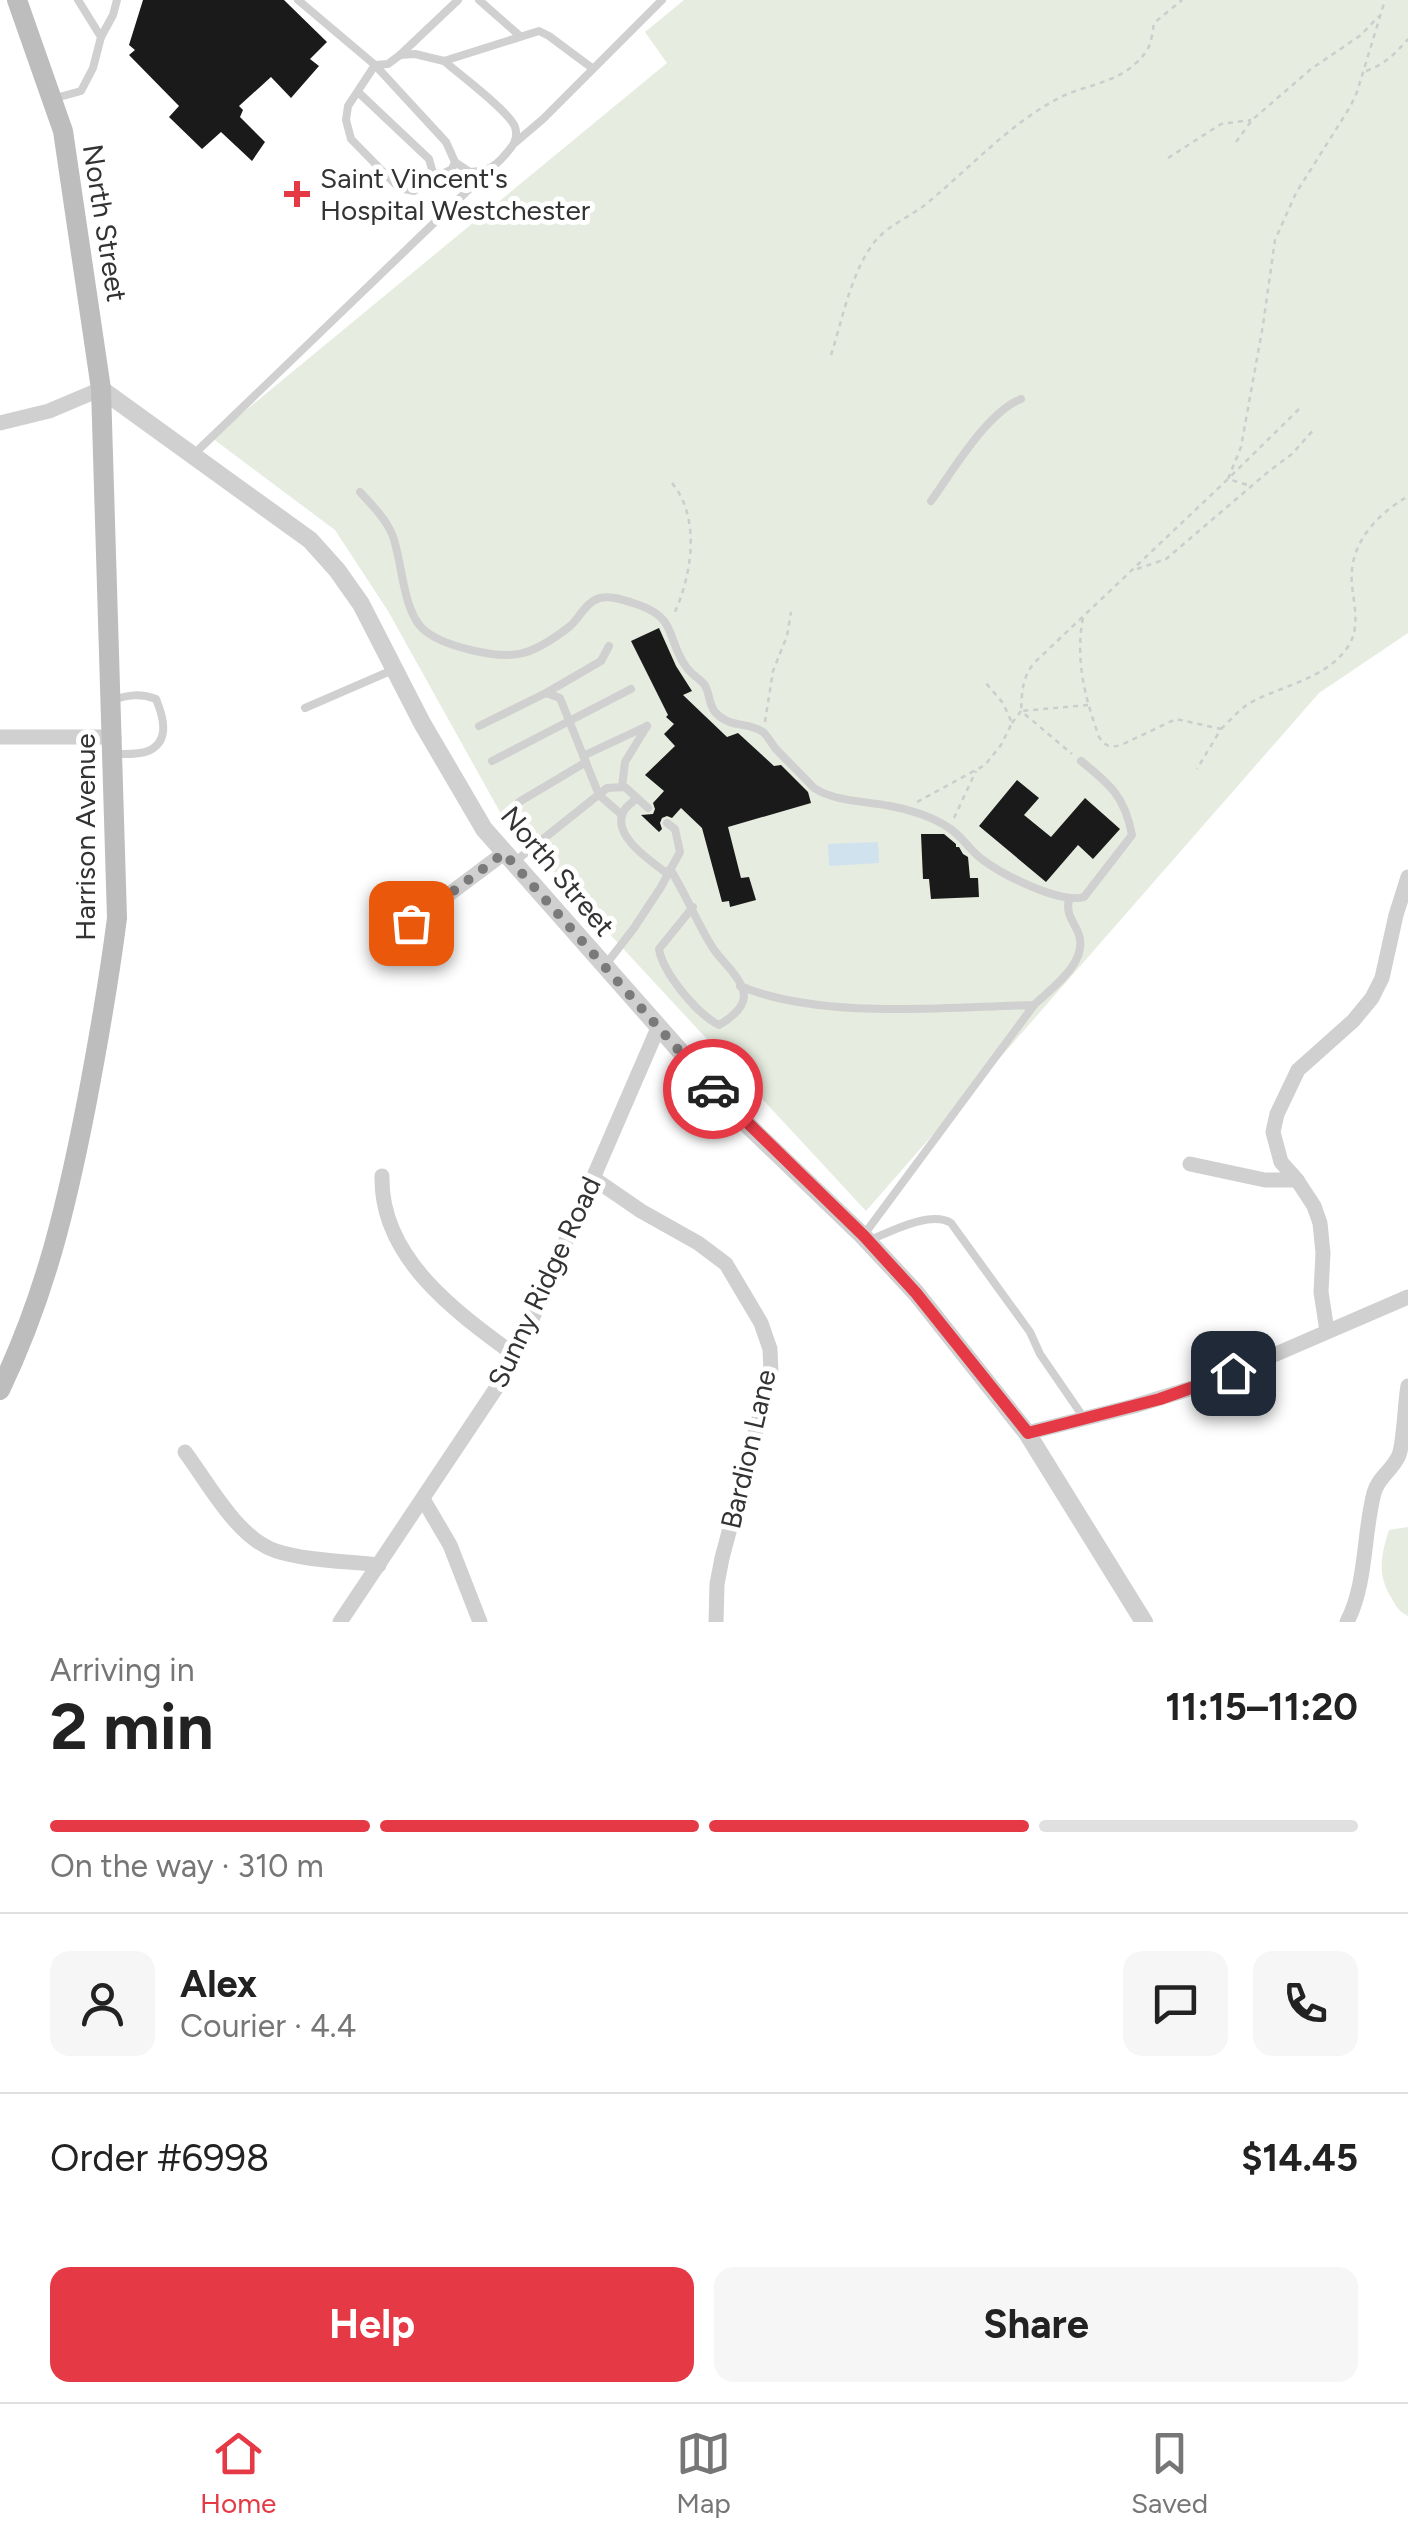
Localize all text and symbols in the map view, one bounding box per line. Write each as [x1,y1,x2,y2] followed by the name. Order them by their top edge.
[76,142,134,304] street label: North Street
[320,161,591,227] place label: Saint Vincent's Hospital Westchester
[284,181,310,207] marker: Saint Vincent's Hospital Westchester
[68,733,102,941] street label: Harrison Avenue
[494,799,622,943] street label: North Street
[369,881,454,966] pin
[384,896,439,951] icon: bag
[663,1039,763,1139] courier
[686,1062,741,1117] icon: car
[480,1171,608,1393] street label: Sunny Ridge Road
[1191,1331,1276,1416] pin
[1206,1346,1261,1401] icon: home
[713,1366,783,1532] street label: Bardion Lane
[50,1651,195,1689] text: Arriving in
[1165,1684,1358,1730] text: 11:15–11:20
[50,1687,214,1765] text: 2 min
[50,1847,324,1885] text: On the way · 310 m
[50,1951,155,2056] button: person
[1123,1951,1228,2056] button: chat
[1253,1951,1358,2056] button: phone
[180,1961,257,2007] text: Alex
[180,2007,356,2045] text: Courier · 4.4
[50,2135,269,2181] text: Order #6998
[1241,2135,1358,2181] text: $14.45
[50,2267,694,2382] button: Help
[714,2267,1358,2382] button: Share
[200,2426,276,2520] tab: Home
[676,2426,731,2520] tab: Map
[1131,2426,1208,2520] tab: Saved

